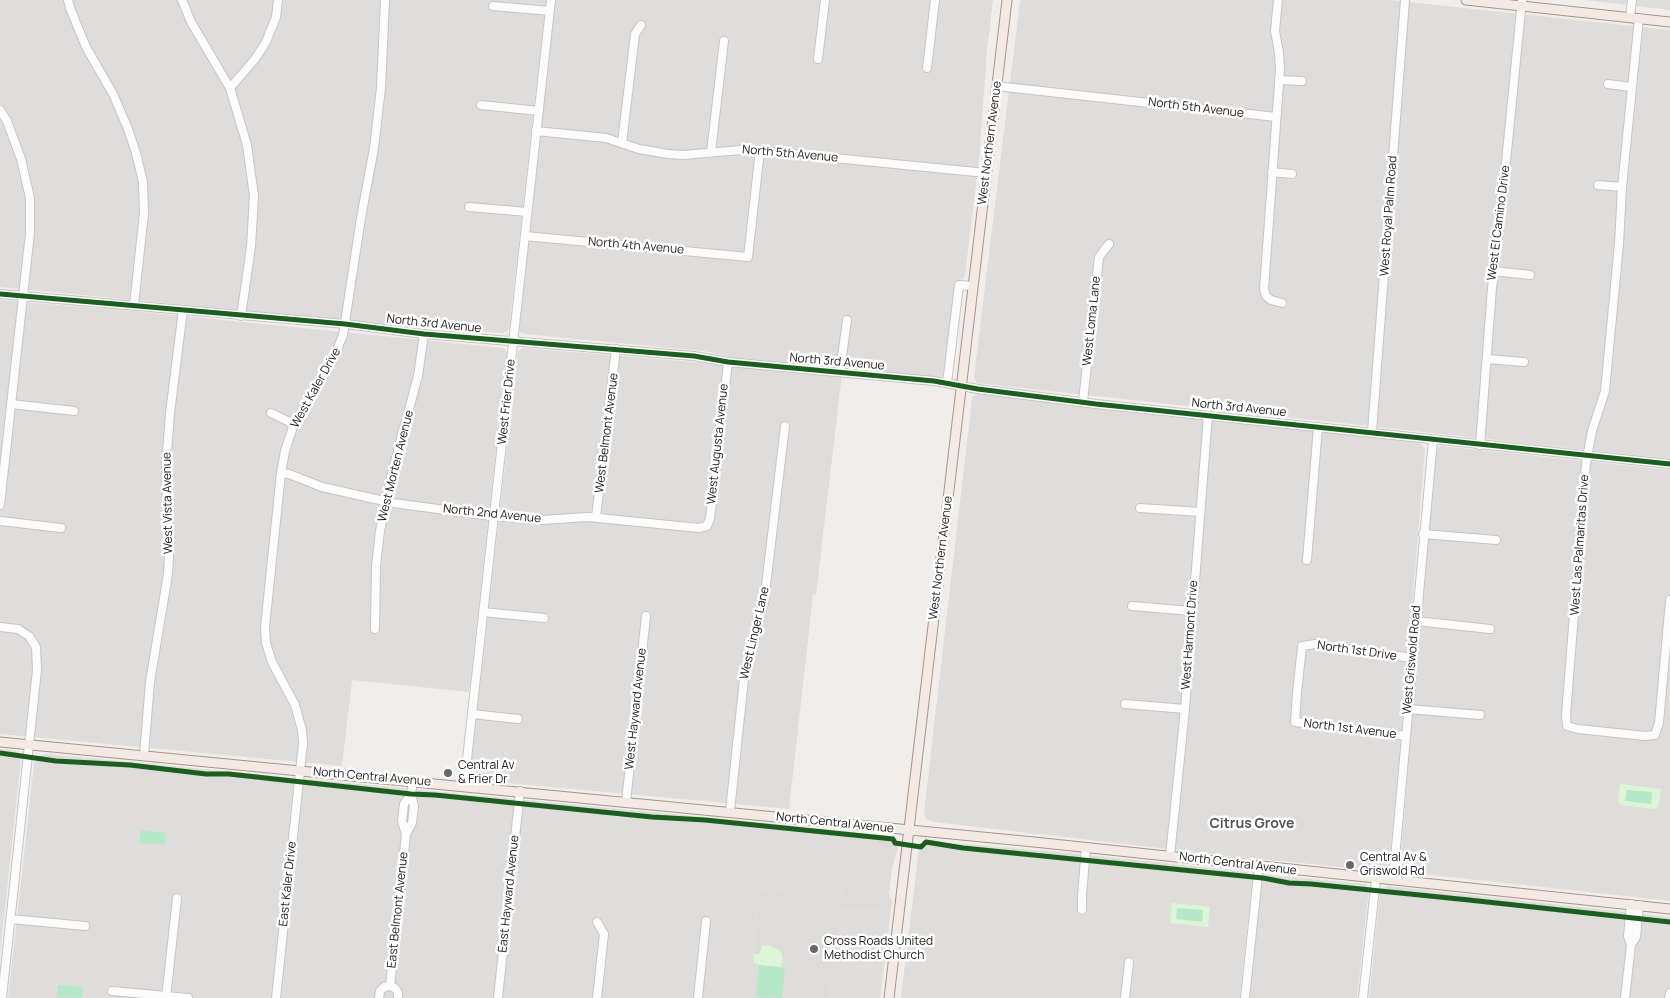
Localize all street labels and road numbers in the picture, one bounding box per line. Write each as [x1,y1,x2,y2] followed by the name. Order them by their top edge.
[975,80,1005,206] street label: West Northern Avenue
[1147,95,1245,121] street label: North 5th Avenue
[741,143,839,165] street label: North 5th Avenue
[1378,155,1400,277] street label: West Royal Palm Road
[1485,165,1513,281] street label: West El Camino Drive
[587,235,685,257] street label: North 4th Avenue
[1080,275,1104,367] street label: West Loma Lane
[386,312,482,336] street label: North 3rd Avenue
[288,345,344,431] street label: West Kaler Drive
[789,351,885,373] street label: North 3rd Avenue
[495,358,519,446] street label: West Frier Drive
[592,372,622,494] street label: West Belmont Avenue
[705,383,731,505] street label: West Augusta Avenue
[1191,396,1287,420] street label: North 3rd Avenue
[375,409,417,523] street label: West Morten Avenue
[160,452,176,554] street label: West Vista Avenue
[1568,474,1592,616] street label: West Las Palmaritas Drive
[926,495,956,621] street label: West Northern Avenue
[442,502,542,526] street label: North 2nd Avenue
[1179,580,1201,690] street label: West Harmont Drive
[737,585,773,681] street label: West Linger Lane
[1400,605,1424,715] street label: West Griswold Road
[1316,638,1398,664] street label: North 1st Drive
[622,647,650,771] street label: West Hayward Avenue
[1303,716,1397,742] street label: North 1st Avenue
[312,765,432,789] street label: North Central Avenue
[775,810,895,836] street label: North Central Avenue
[496,834,522,954] street label: East Hayward Avenue
[276,841,300,927] street label: East Kaler Drive
[1178,850,1298,878] street label: North Central Avenue
[385,851,411,969] street label: East Belmont Avenue

